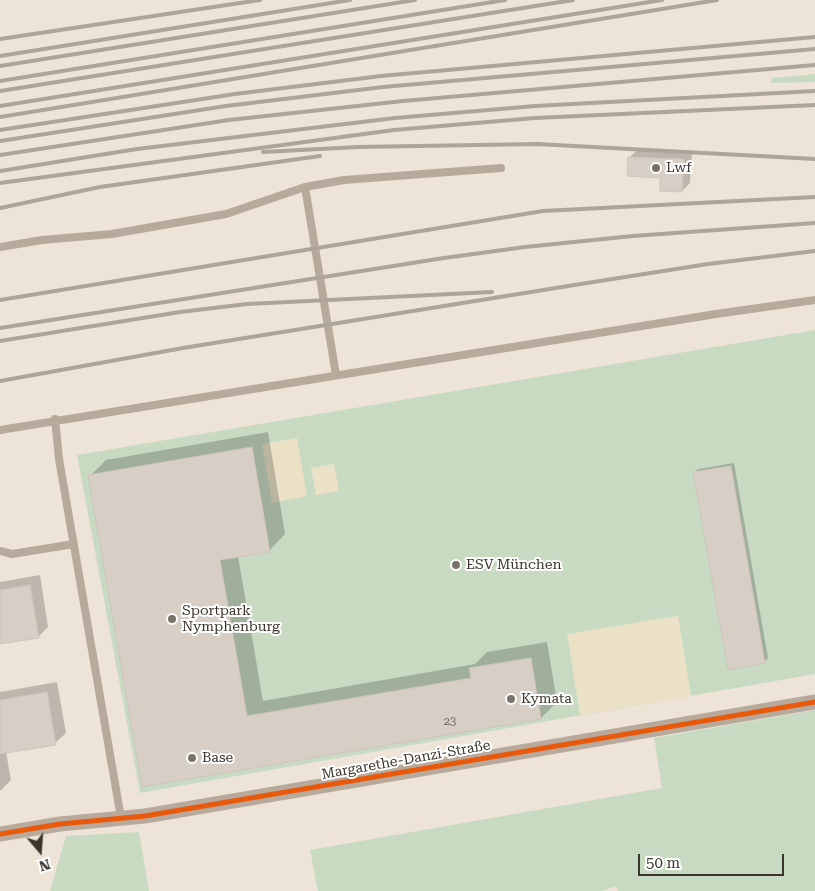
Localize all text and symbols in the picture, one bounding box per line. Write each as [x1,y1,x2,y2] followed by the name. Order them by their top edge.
[666,160,691,176] place label: Lwf
[650,162,662,174] marker: Lwf
[466,557,562,573] place label: ESV München
[450,559,462,571] marker: ESV München
[182,603,280,636] place label: Sportpark Nymphenburg
[166,613,178,625] marker: Sportpark Nymphenburg
[521,691,572,707] place label: Kymata
[505,693,517,705] marker: Kymata
[444,715,456,729] house number: 23
[320,737,492,783] street label: Margarethe-Danzi-Straße
[202,750,233,766] place label: Base
[186,752,198,764] marker: Base
[15,826,65,876] north arrow
[640,844,786,876] scale bar
[646,854,680,872] text: 50 m
[37,856,52,875] text: N

